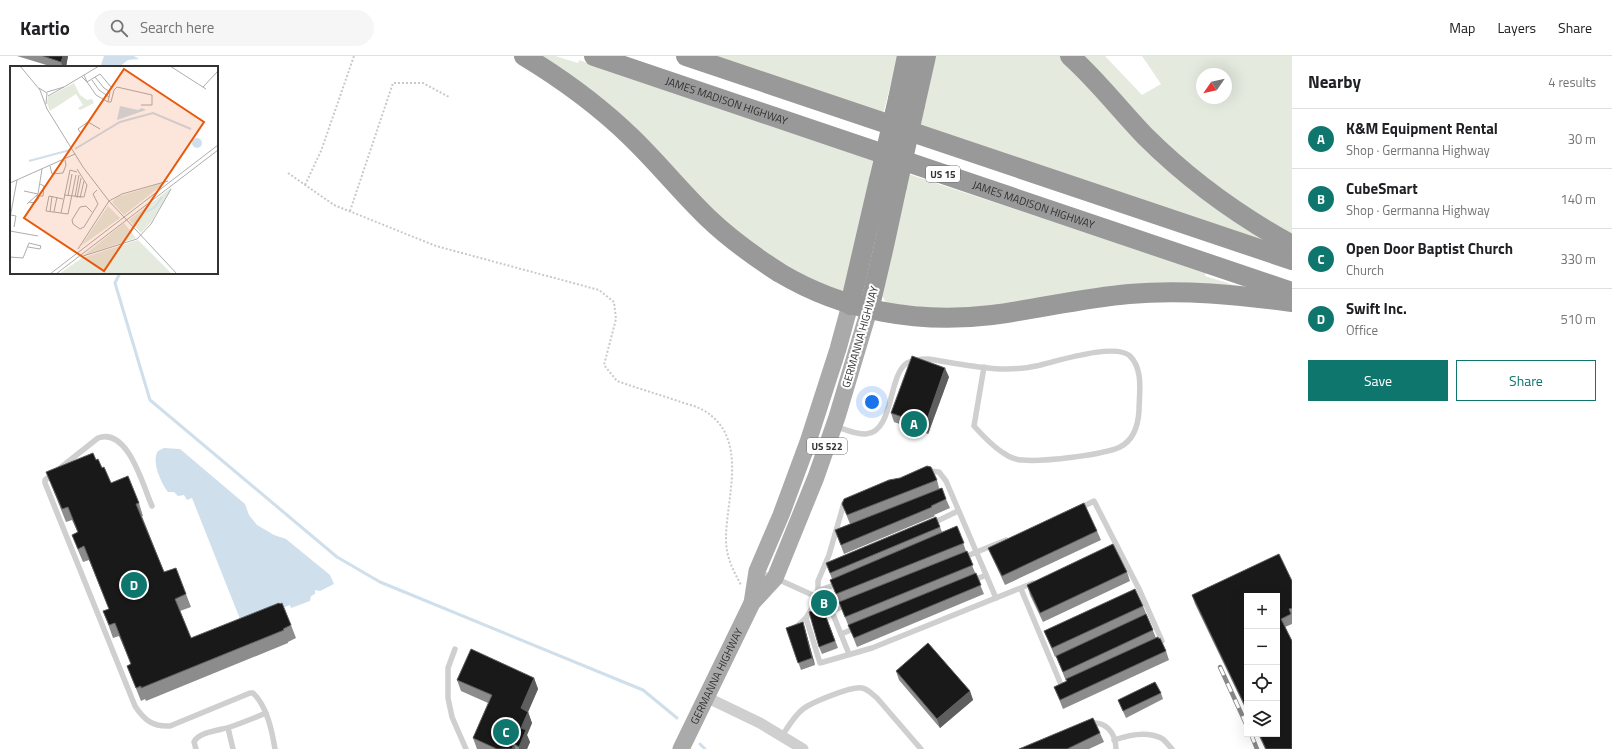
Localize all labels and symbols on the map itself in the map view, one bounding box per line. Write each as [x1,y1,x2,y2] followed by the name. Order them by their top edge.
[10,66,218,274] inset map
[1196,68,1232,104] north arrow
[663,73,790,129] street label: JAMES MADISON HIGHWAY
[926,166,960,182] road number: US 15
[970,177,1097,233] street label: JAMES MADISON HIGHWAY
[838,284,882,390] street label: GERMANNA HIGHWAY
[862,392,882,412] your location
[901,409,927,439] pin: A
[807,438,847,454] road number: US 522
[121,570,147,600] pin: D
[811,588,837,618] pin: B
[686,625,747,727] street label: GERMANNA HIGHWAY
[493,717,519,747] pin: C

